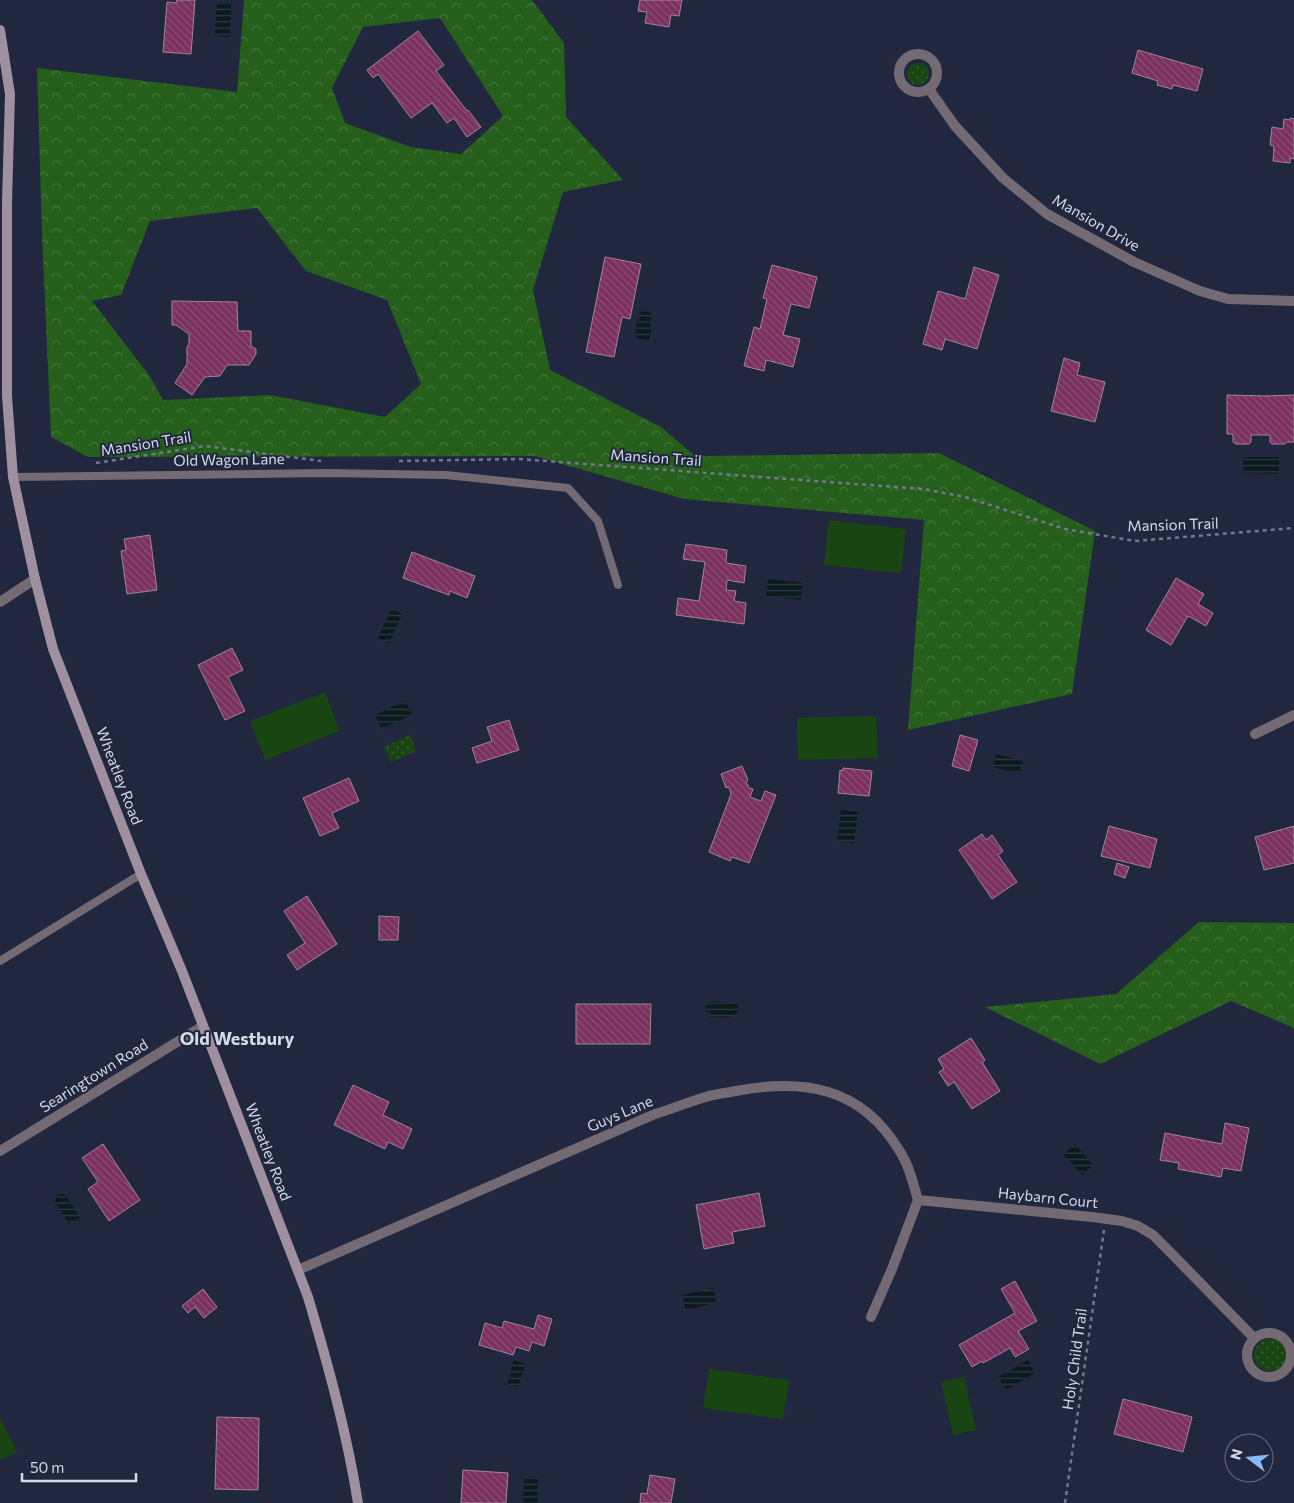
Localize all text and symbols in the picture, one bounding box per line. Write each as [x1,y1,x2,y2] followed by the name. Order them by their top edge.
[1050,190,1144,254] street label: Mansion Drive
[99,427,192,459] street label: Mansion Trail
[610,445,702,469] street label: Mansion Trail
[173,449,285,469] street label: Old Wagon Lane
[1127,513,1219,535] street label: Mansion Trail
[93,724,147,827] street label: Wheatley Road
[180,1027,294,1049] district label: Old Westbury
[36,1035,151,1116] street label: Searingtown Road
[584,1091,655,1135] street label: Guys Lane
[242,1100,296,1203] street label: Wheatley Road
[997,1183,1099,1211] street label: Haybarn Court
[1058,1307,1090,1411] street label: Holy Child Trail
[1224,1433,1274,1483] north arrow
[1226,1447,1246,1462] text: N
[22,1450,136,1482] scale bar
[30,1458,64,1476] text: 50 m

